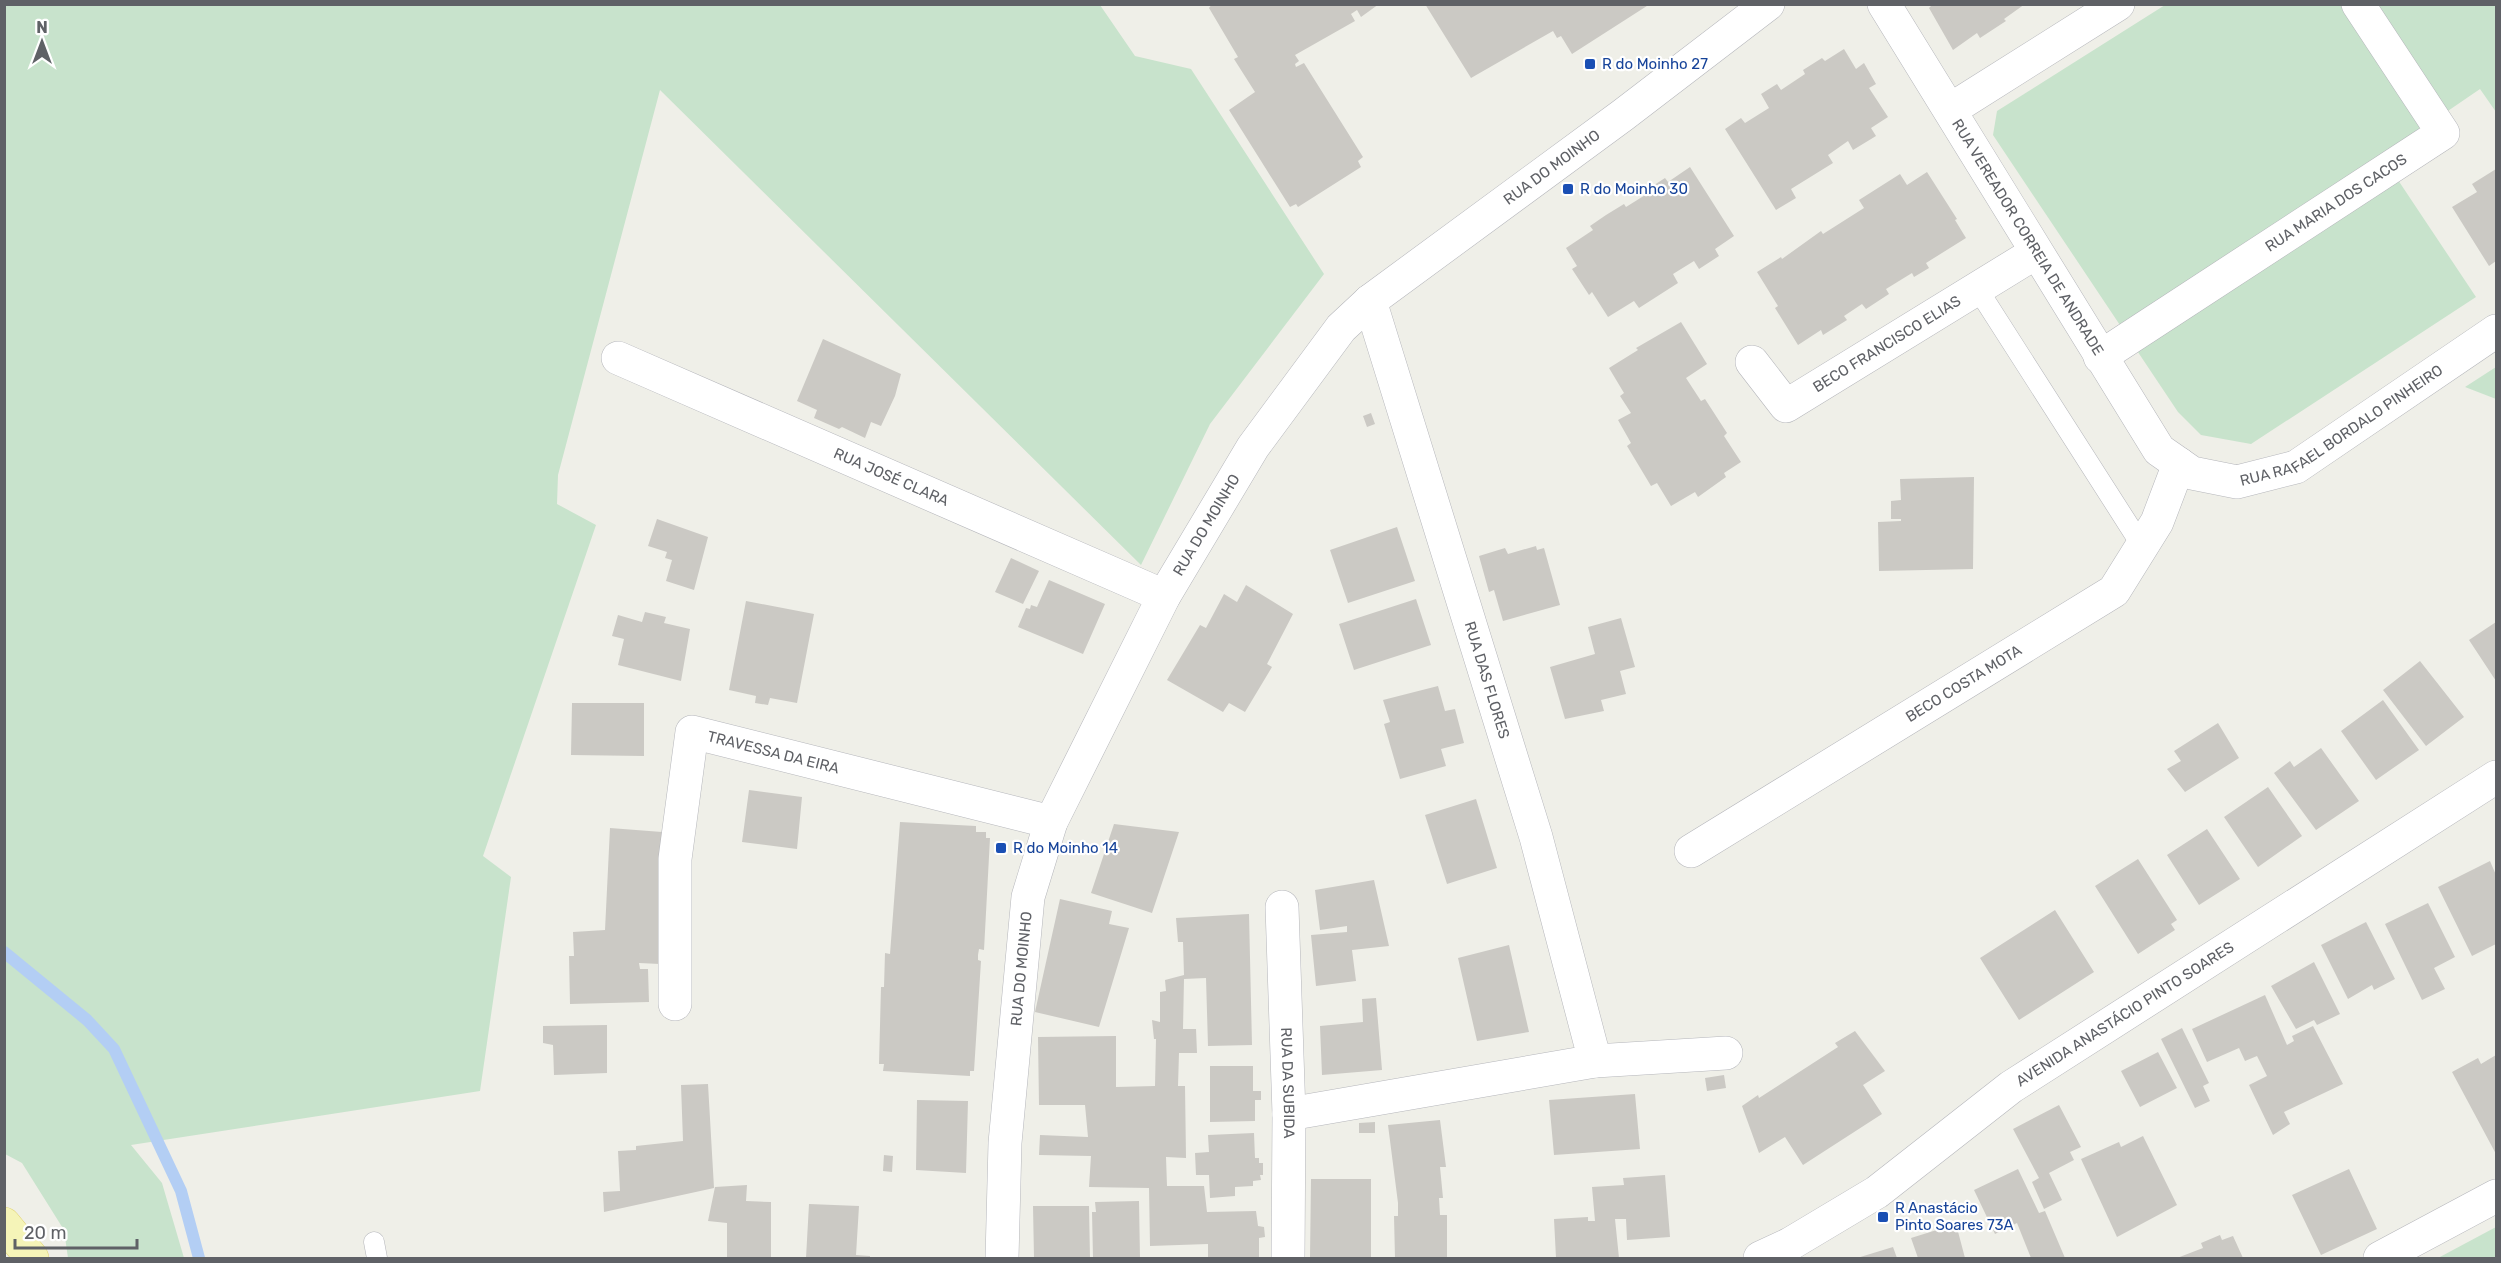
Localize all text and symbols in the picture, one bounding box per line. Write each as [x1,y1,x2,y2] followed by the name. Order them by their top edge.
[12,12,72,72] north arrow
[36,18,48,37] text: N
[1602,55,1708,73] place label: R do Moinho 27
[1583,57,1597,71] marker: R do Moinho 27
[1948,116,2107,359] street label: RUA VEREADOR CORREIA DE ANDRADE
[1500,126,1603,209] street label: RUA DO MOINHO
[2262,150,2410,256] street label: RUA MARIA DOS CACOS
[1580,180,1688,198] place label: R do Moinho 30
[1561,182,1575,196] marker: R do Moinho 30
[1810,292,1964,396] street label: BECO FRANCISCO ELIAS
[2238,361,2446,490] street label: RUA RAFAEL BORDALO PINHEIRO
[831,444,951,510] street label: RUA JOSÉ CLARA
[1169,471,1244,579] street label: RUA DO MOINHO
[1461,619,1513,741] street label: RUA DAS FLORES
[1902,641,2025,726] street label: BECO COSTA MOTA
[706,727,841,778] street label: TRAVESSA DA EIRA
[1013,839,1118,857] place label: R do Moinho 14
[994,841,1008,855] marker: R do Moinho 14
[1007,911,1036,1027] street label: RUA DO MOINHO
[2013,938,2237,1090] street label: AVENIDA ANASTÁCIO PINTO SOARES
[1277,1027,1298,1139] street label: RUA DA SUBIDA
[1895,1199,2014,1234] place label: R Anastácio Pinto Soares 73A
[1876,1210,1890,1224] marker: R Anastácio Pinto Soares 73A
[15,1212,136,1250] scale bar
[24,1222,66,1244] text: 20 m

